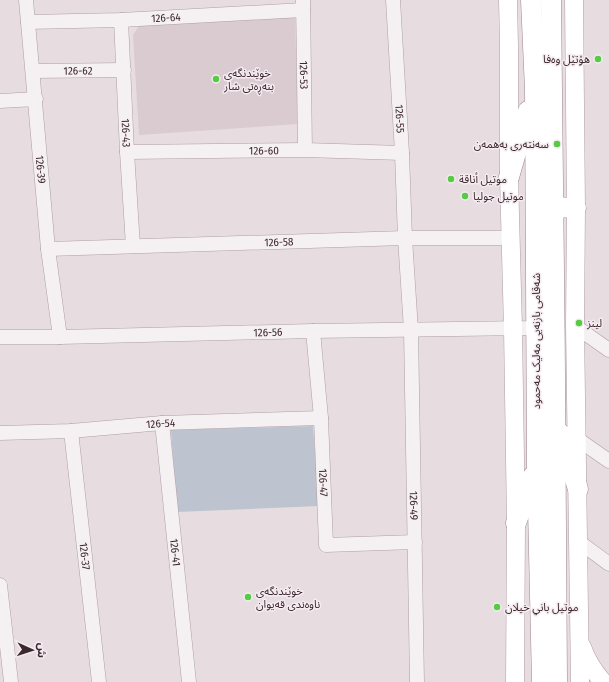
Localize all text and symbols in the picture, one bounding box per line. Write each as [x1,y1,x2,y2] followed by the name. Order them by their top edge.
[151,10,182,25] street label: 126-64
[543,53,590,66] place label: هۆتێل وەفا
[593,54,603,64] marker: هۆتێل وەفا
[297,61,311,89] street label: 126-53
[63,64,93,77] street label: 126-62
[223,67,274,95] place label: خوێندنگەی بنەڕەتی شار
[211,74,221,84] marker: خوێندنگەی بنەڕەتی شار
[393,104,407,133] street label: 126-55
[119,118,133,148] street label: 126-43
[474,138,549,151] place label: سەنتەری بەهمەن
[552,139,562,149] marker: سەنتەری بەهمەن
[249,144,279,157] street label: 126-60
[33,155,49,184] street label: 126-39
[459,172,507,186] place label: موتيل أناقة
[446,174,456,184] marker: موتيل أناقة
[473,190,524,203] place label: موتيل جوليا
[460,191,470,201] marker: موتيل جوليا
[264,235,294,249] street label: 126-58
[530,272,543,409] street label: شەقامی بازنەیی مەلیک مەحمود
[586,317,602,330] place label: لينز
[574,318,584,328] marker: لينز
[253,325,283,339] street label: 126-56
[146,416,176,431] street label: 126-54
[316,468,331,497] street label: 126-47
[407,491,421,520] street label: 126-49
[168,538,183,567] street label: 126-41
[77,542,93,571] street label: 126-37
[256,585,320,611] place label: خوێندنگەی ناوەندی قەیوان
[243,592,253,602] marker: خوێندنگەی ناوەندی قەیوان
[505,601,579,616] place label: موتيل باني خيلان
[492,602,502,612] marker: موتيل باني خيلان
[12,630,52,670] north arrow
[35,643,48,658] text: ش

